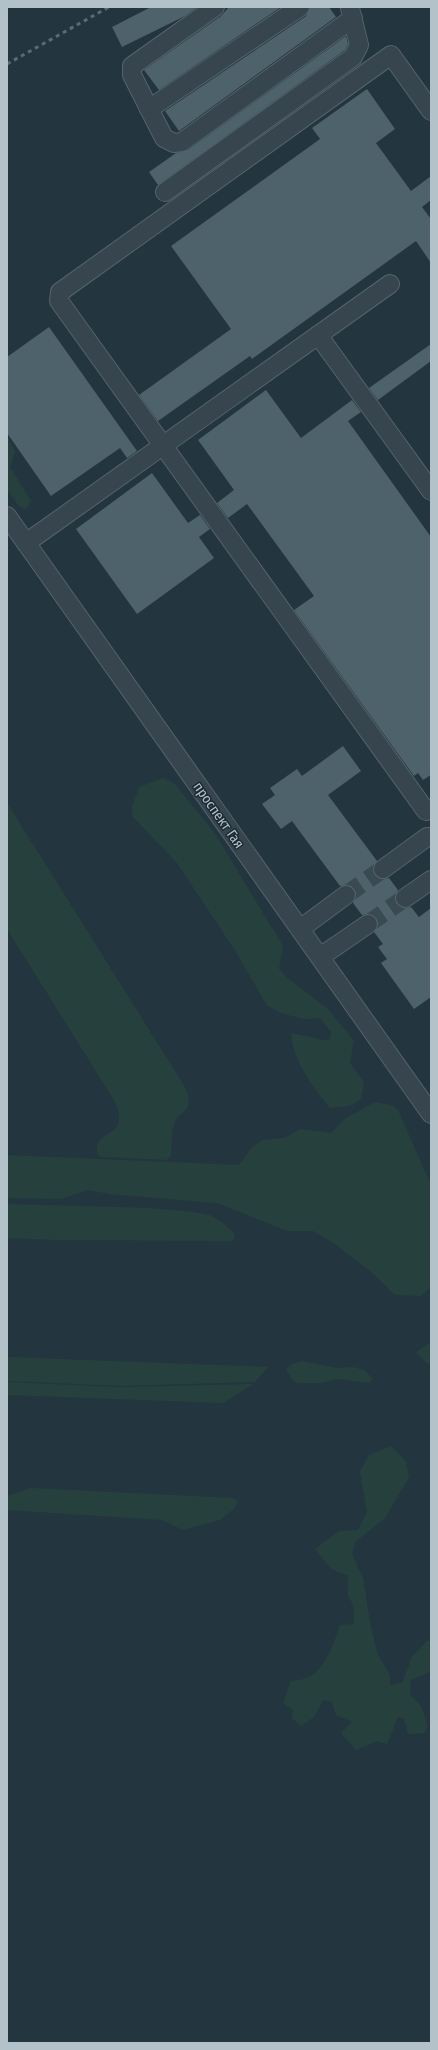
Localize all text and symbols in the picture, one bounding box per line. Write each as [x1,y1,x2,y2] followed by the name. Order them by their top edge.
[190,779,248,852] street label: проспект Гая

